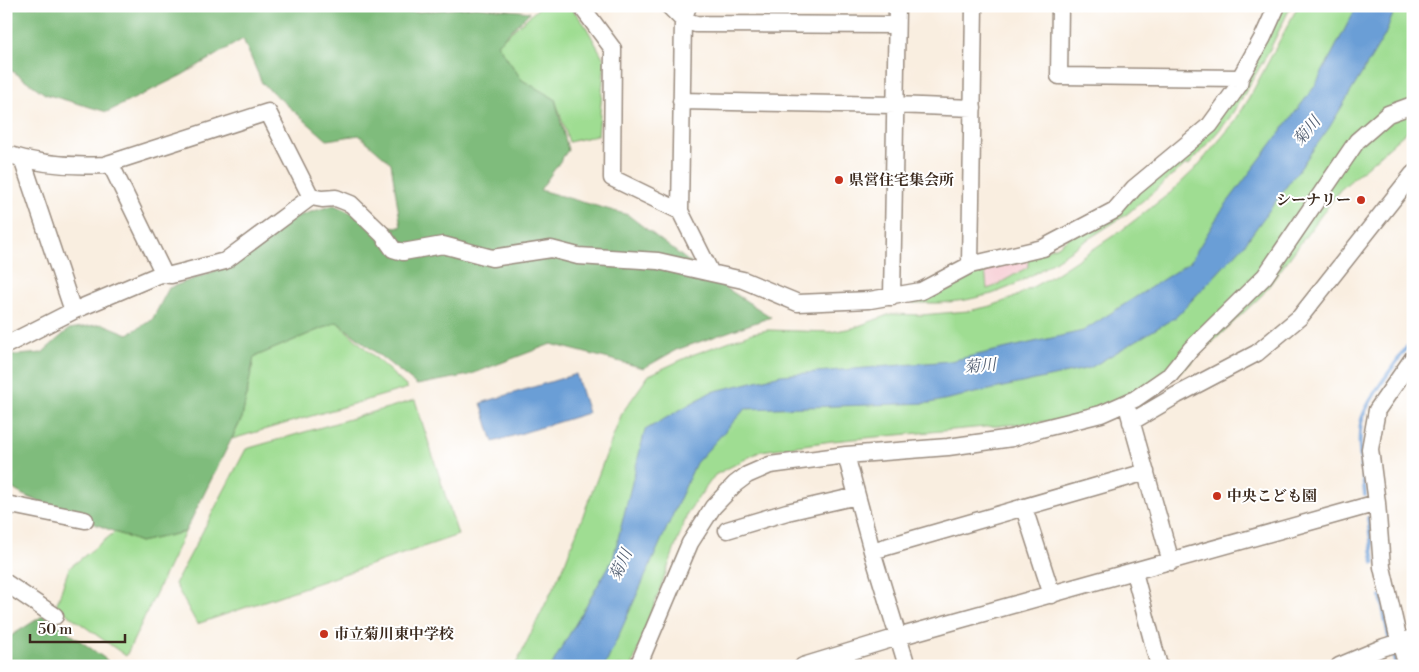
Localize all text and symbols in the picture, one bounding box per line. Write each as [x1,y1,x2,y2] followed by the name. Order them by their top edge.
[1289,111,1326,150] water label: 菊川
[849,171,954,190] place label: 県営住宅集会所
[833,174,845,186] marker: 県営住宅集会所
[1276,191,1351,210] place label: シーナリー
[1355,194,1367,206] marker: シーナリー
[963,354,999,377] water label: 菊川
[1227,487,1317,506] place label: 中央こども園
[1211,490,1223,502] marker: 中央こども園
[605,544,638,584] water label: 菊川
[30,612,125,644] scale bar
[38,620,72,639] text: 50 m
[334,625,454,644] place label: 市立菊川東中学校
[318,628,330,640] marker: 市立菊川東中学校

